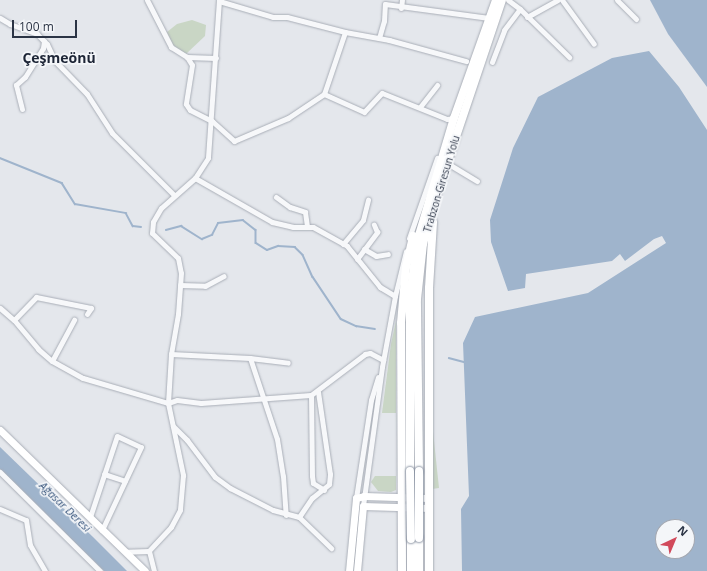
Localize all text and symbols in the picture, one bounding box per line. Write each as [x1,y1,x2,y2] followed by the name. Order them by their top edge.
[14,12,79,38] scale bar
[19,18,54,35] text: 100 m
[22,50,96,66] district label: Çeşmeönü
[422,134,462,234] street label: Trabzon-Giresun Yolu
[37,479,93,535] water label: Ağasar Deresi
[655,519,695,559] north arrow
[675,522,691,539] text: N

